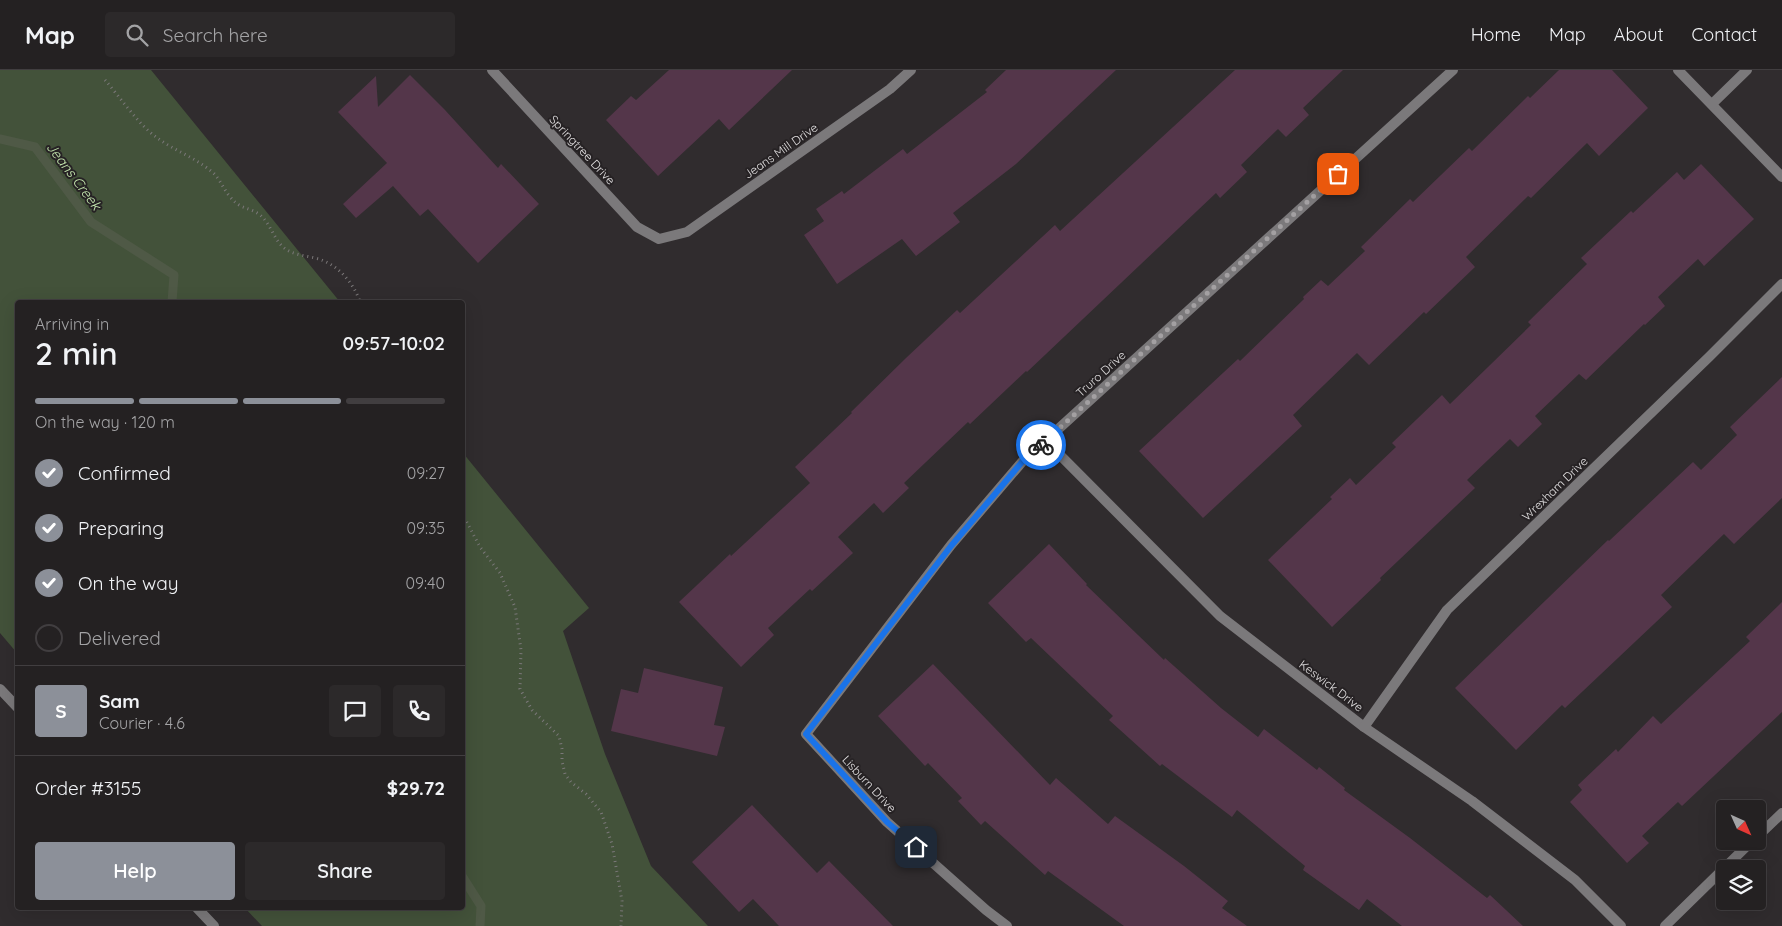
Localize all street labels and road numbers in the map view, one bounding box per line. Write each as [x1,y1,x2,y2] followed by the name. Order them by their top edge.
[546,112,619,188] street label: Springtree Drive
[741,119,821,182] street label: Jeans Mill Drive
[1073,347,1129,400] street label: Truro Drive
[1519,453,1591,524] street label: Wrexham Drive
[1296,657,1367,715] street label: Keswick Drive
[839,752,900,815] street label: Lisburn Drive

